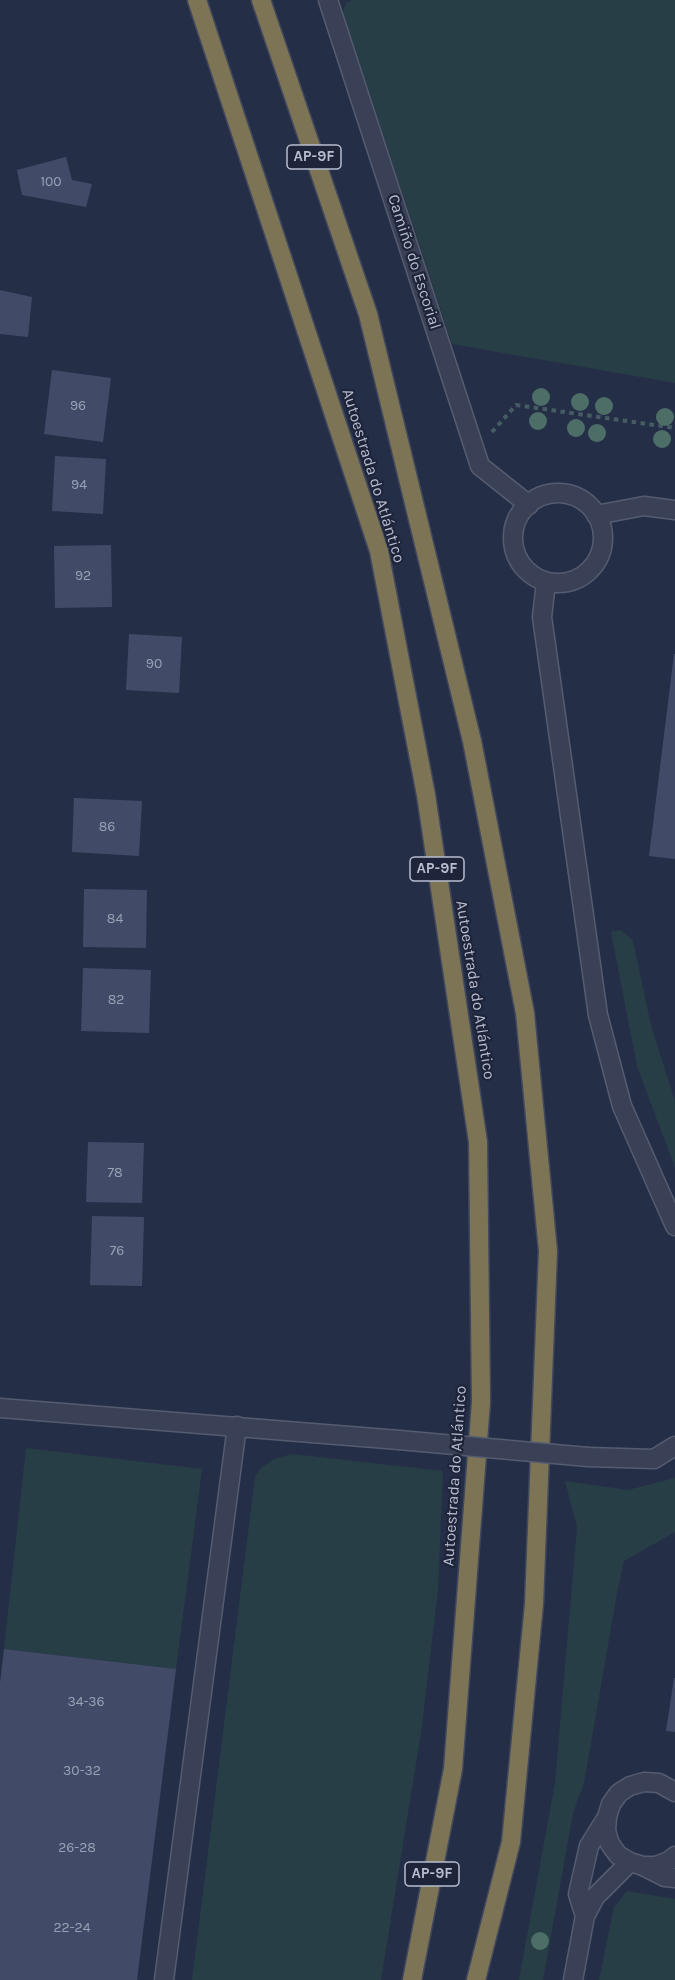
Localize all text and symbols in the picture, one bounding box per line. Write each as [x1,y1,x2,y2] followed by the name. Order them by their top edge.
[287,145,341,169] road number: AP-9F
[40,174,62,190] house number: 100
[383,192,445,332] street label: Camiño do Escorial
[337,387,409,565] street label: Autoestrada do Atlántico
[70,398,86,414] house number: 96
[71,477,87,493] house number: 94
[75,568,91,584] house number: 92
[146,656,162,672] house number: 90
[99,819,115,835] house number: 86
[410,857,464,881] road number: AP-9F
[451,899,499,1081] street label: Autoestrada do Atlántico
[107,911,123,927] house number: 84
[108,992,124,1008] house number: 82
[107,1165,123,1181] house number: 78
[110,1243,124,1259] house number: 76
[439,1385,471,1567] street label: Autoestrada do Atlántico
[67,1694,105,1710] house number: 34-36
[63,1763,101,1779] house number: 30-32
[58,1840,96,1856] house number: 26-28
[405,1862,459,1886] road number: AP-9F
[53,1920,91,1936] house number: 22-24

